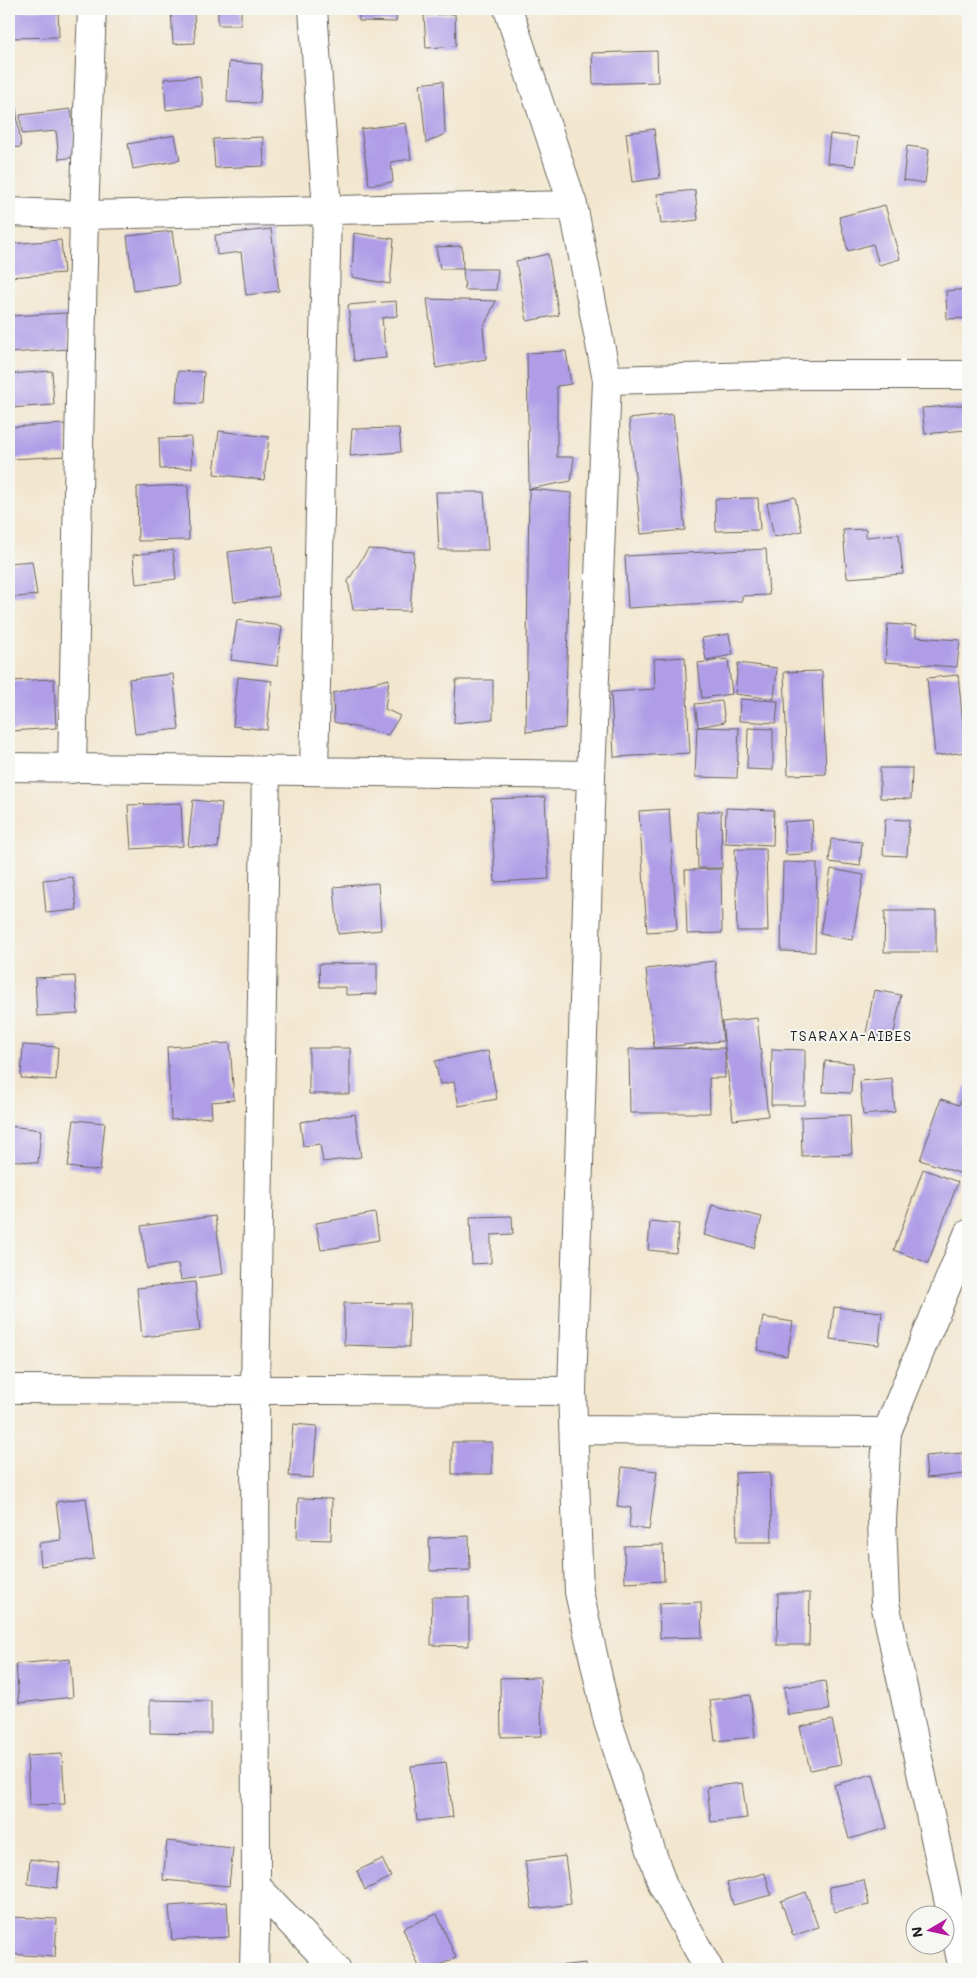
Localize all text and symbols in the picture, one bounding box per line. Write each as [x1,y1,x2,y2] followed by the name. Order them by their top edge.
[790,1026,912,1045] district label: TSARAXA-AIBES
[904,1906,954,1956] north arrow
[906,1925,927,1939] text: N

